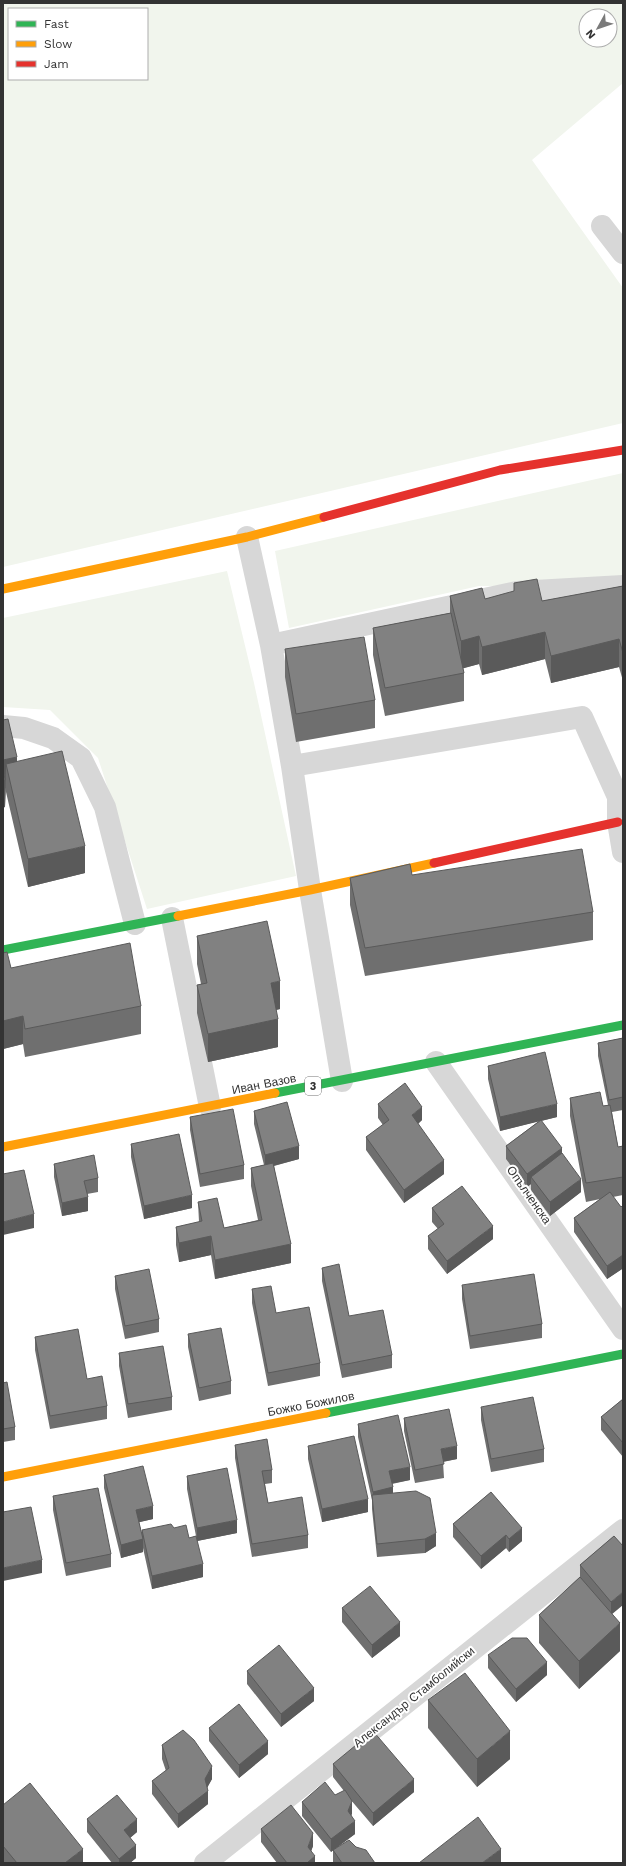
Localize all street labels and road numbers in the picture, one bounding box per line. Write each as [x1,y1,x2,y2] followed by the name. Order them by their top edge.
[231,1071,297,1097] street label: Иван Вазов
[305,1077,321,1095] road number: 3
[504,1163,554,1227] street label: Опълченска
[267,1389,355,1419] street label: Божко Божилов
[351,1644,477,1750] street label: Александър Стамболийски

